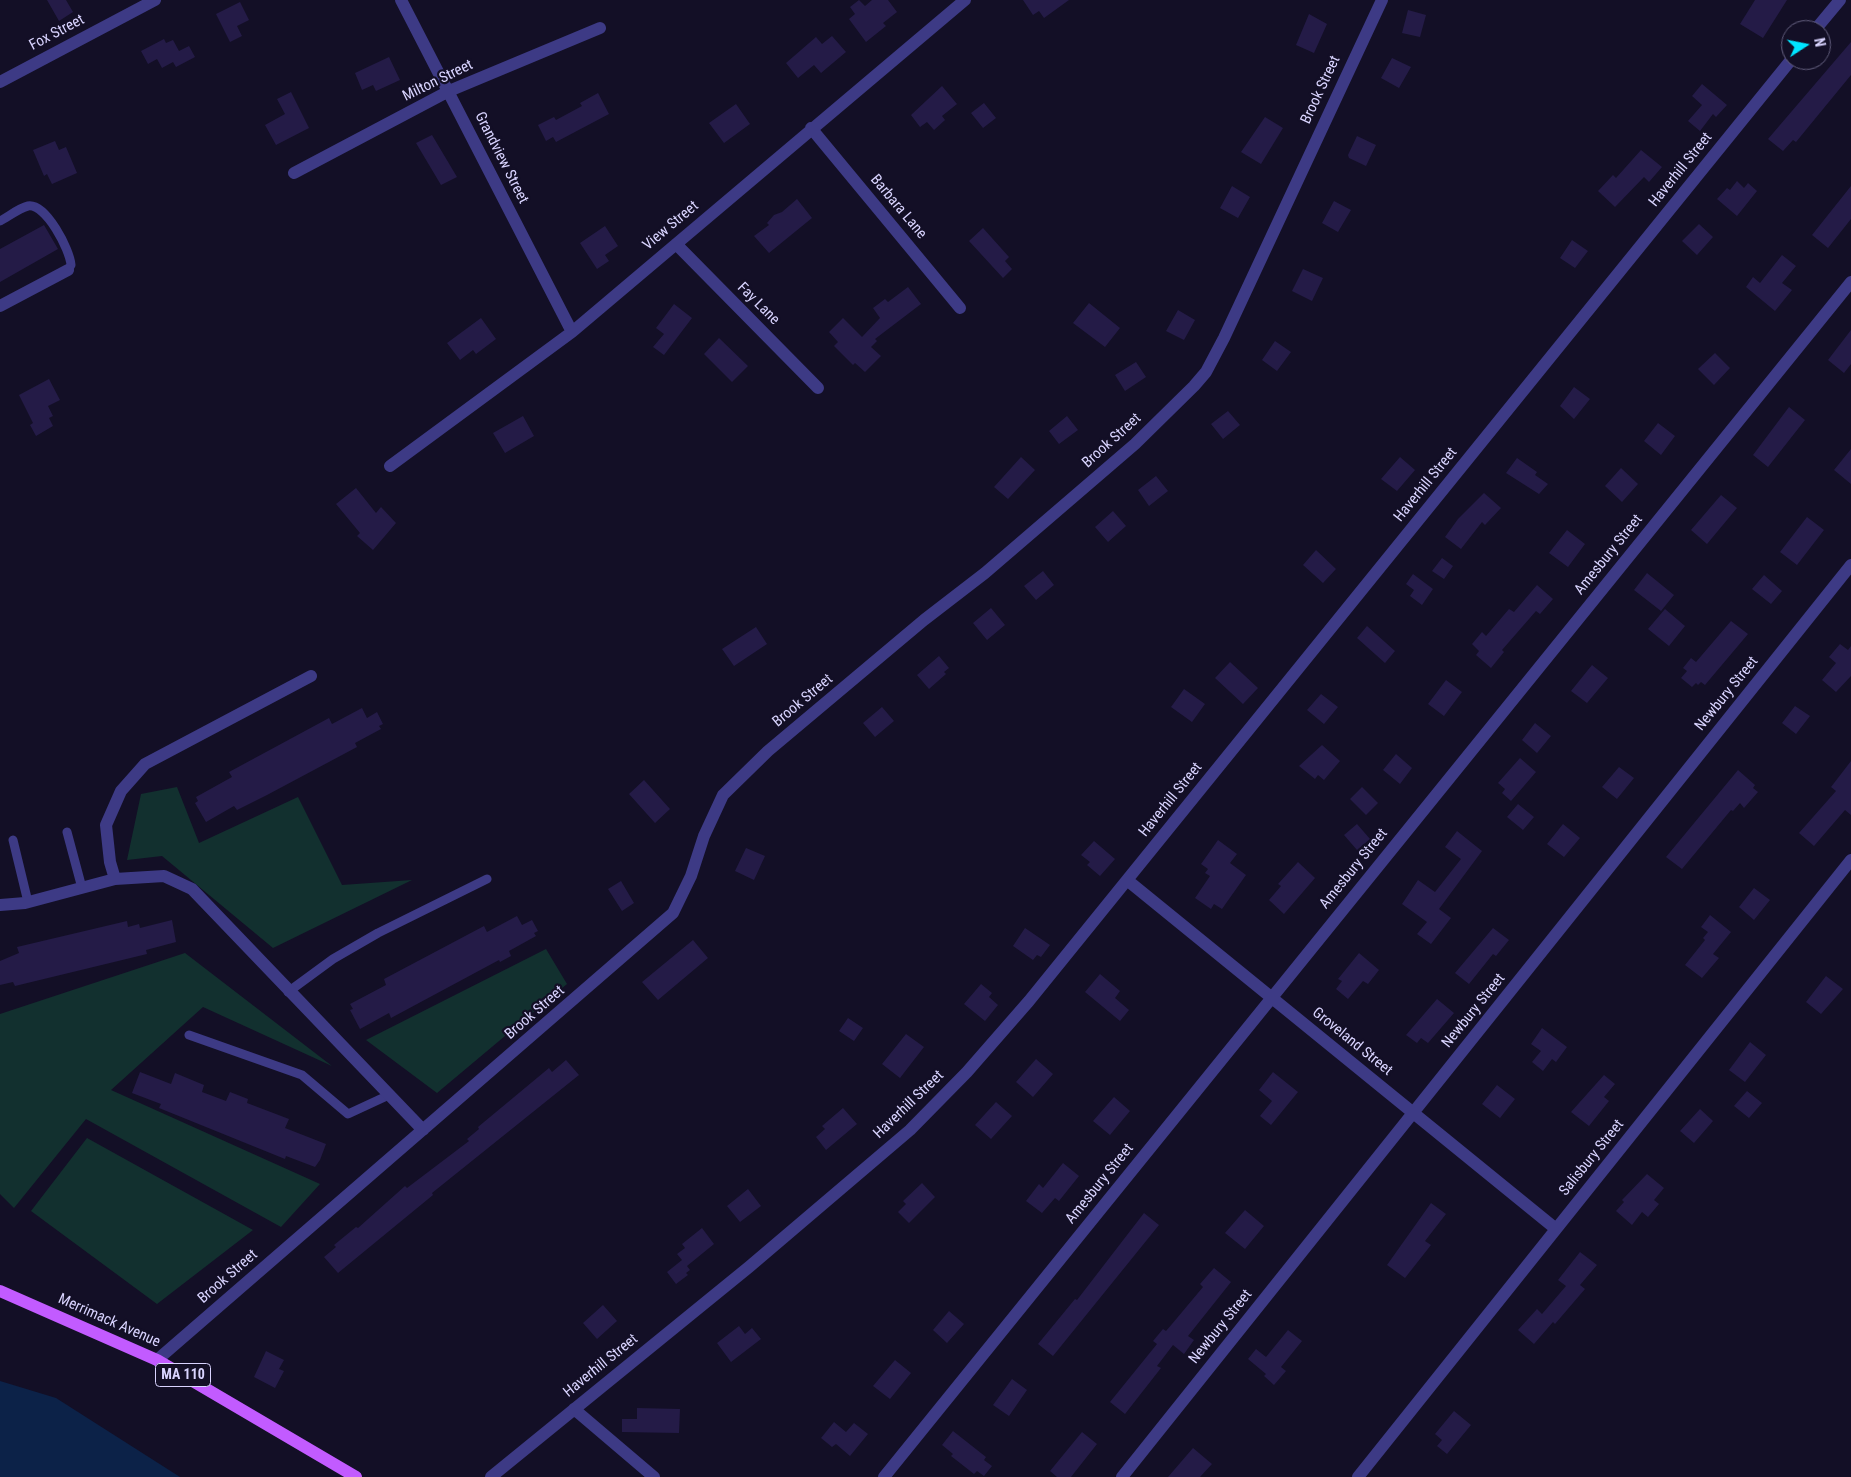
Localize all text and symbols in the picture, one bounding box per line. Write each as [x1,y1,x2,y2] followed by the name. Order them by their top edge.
[26,11,88,55] street label: Fox Street
[1781,20,1831,70] north arrow
[1811,37,1828,48] text: N
[1297,53,1345,127] street label: Brook Street
[400,56,476,106] street label: Milton Street
[470,109,532,207] street label: Grandview Street
[1646,129,1716,211] street label: Haverhill Street
[866,171,930,243] street label: Barbara Lane
[639,198,703,254] street label: View Street
[733,279,783,329] street label: Fay Lane
[1079,410,1145,472] street label: Brook Street
[1391,444,1461,526] street label: Haverhill Street
[1571,511,1647,599] street label: Amesbury Street
[1692,653,1762,735] street label: Newbury Street
[769,671,837,731] street label: Brook Street
[1136,759,1206,841] street label: Haverhill Street
[1316,825,1392,913] street label: Amesbury Street
[1439,970,1509,1052] street label: Newbury Street
[502,982,568,1044] street label: Brook Street
[1308,1004,1396,1080] street label: Groveland Street
[870,1067,948,1143] street label: Haverhill Street
[1556,1116,1628,1200] street label: Salisbury Street
[1062,1140,1138,1228] street label: Amesbury Street
[195,1246,261,1308] street label: Brook Street
[1186,1286,1256,1368] street label: Newbury Street
[55,1290,163,1352] street label: Merrimack Avenue
[560,1331,642,1401] street label: Haverhill Street
[156,1364,210,1386] road number: MA 110

